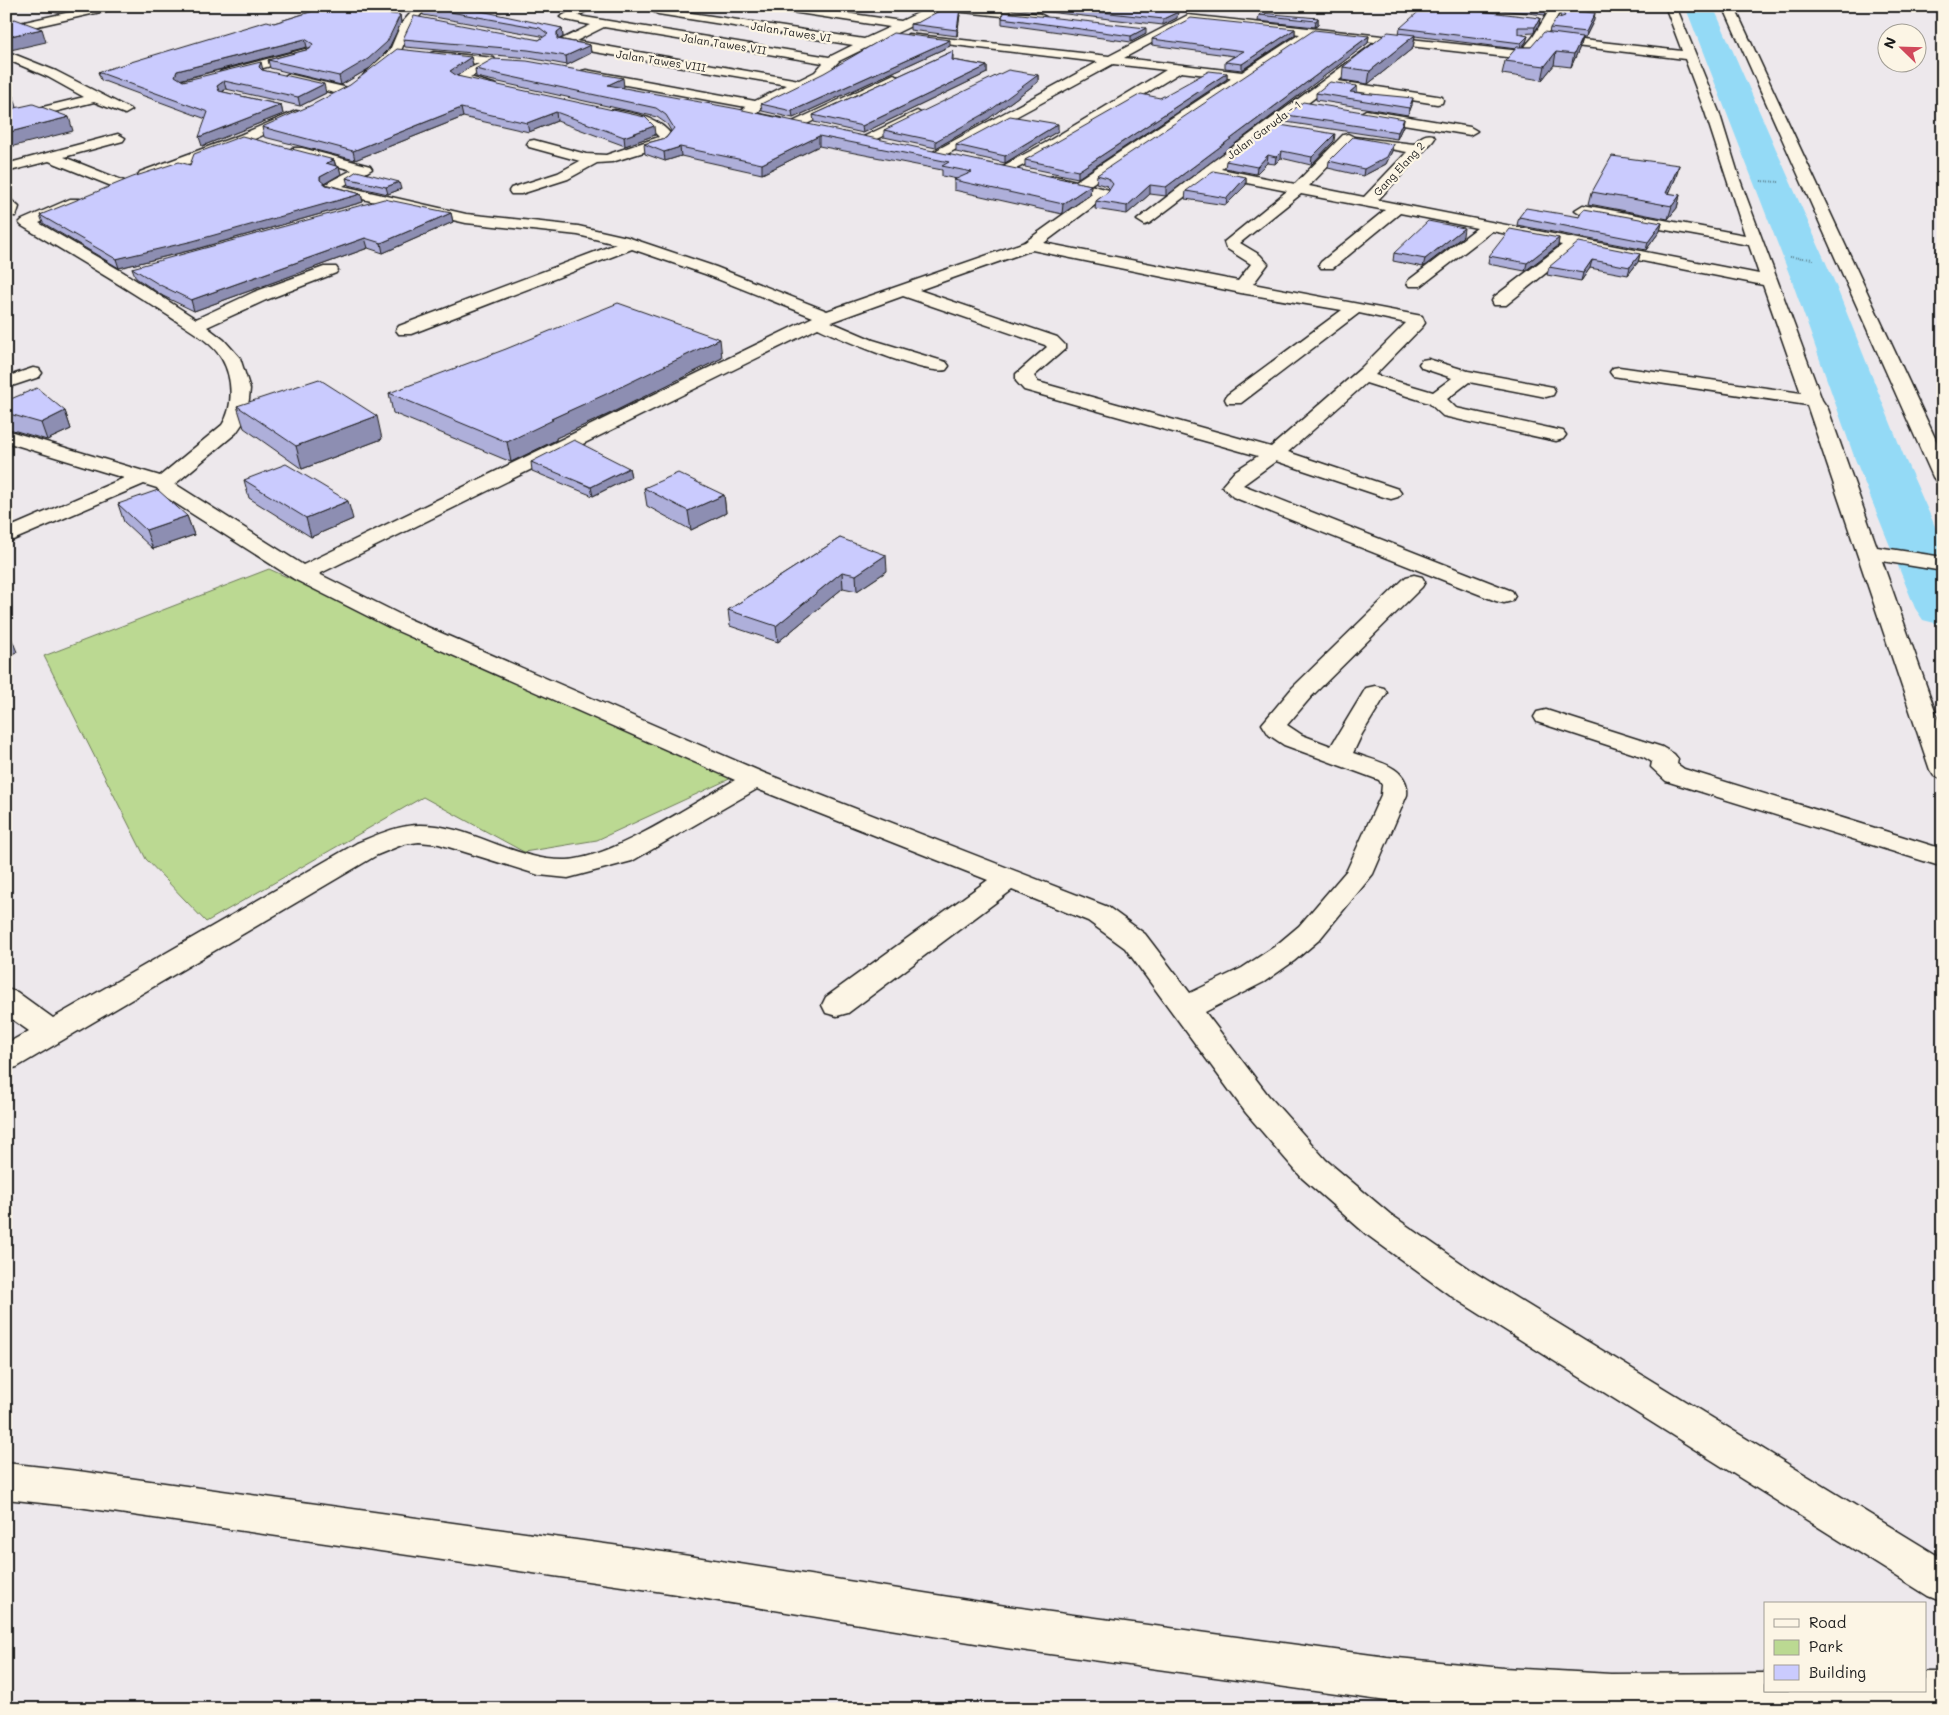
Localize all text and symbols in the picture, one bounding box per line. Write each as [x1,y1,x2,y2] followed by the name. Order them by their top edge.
[750,18,833,45] street label: Jalan Tawes VI
[1876,22,1926,72] north arrow
[680,29,768,58] street label: Jalan Tawes VII
[1879,34,1900,51] text: N
[615,46,707,75] street label: Jalan Tawes VIII
[1224,97,1304,162] street label: Jalan Garuda - 1
[1370,138,1428,199] street label: Gang Elang 2
[1764,1602,1926,1692] legend
[1809,1612,1846,1632] text: Road
[1809,1636,1843,1656] text: Park
[1809,1662,1866,1682] text: Building

